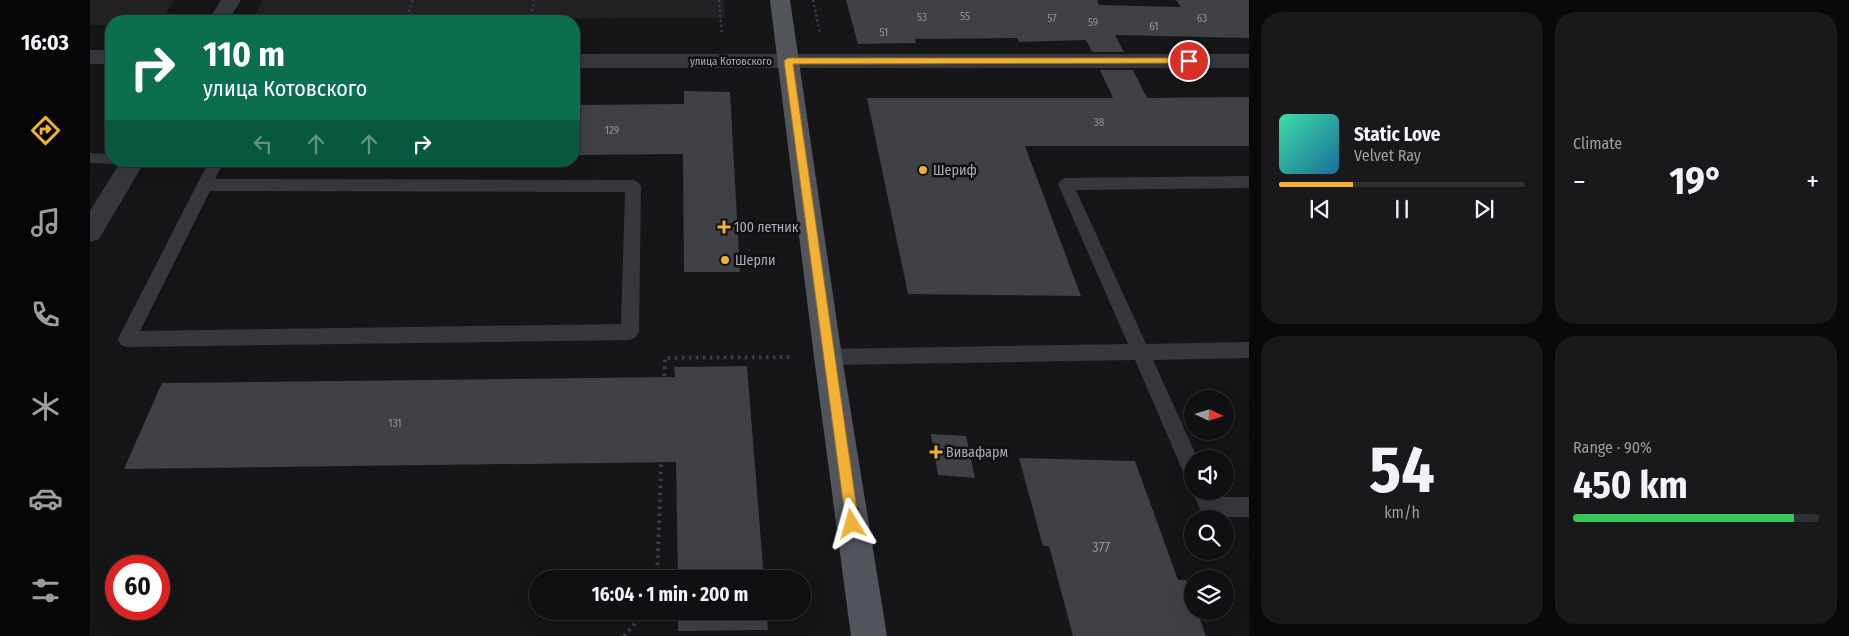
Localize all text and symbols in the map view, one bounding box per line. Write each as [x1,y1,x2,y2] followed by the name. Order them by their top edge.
[960,10,970,23] house number: 55
[917,11,927,24] house number: 53
[1047,12,1057,25] house number: 57
[1197,12,1207,25] house number: 63
[1088,16,1098,29] house number: 59
[1149,20,1159,33] house number: 61
[880,26,888,39] house number: 51
[21,29,69,56] text: 16:03
[203,33,285,75] text: 110 m
[120,35,185,100] icon: right
[1168,40,1210,82] pin
[1175,47,1203,75] icon: arrive
[690,55,772,68] street label: улица Котовского
[203,75,367,102] text: улица Котовского
[28,113,63,148] icon: directions
[1094,116,1105,129] house number: 38
[1354,123,1441,146] text: Static Love
[605,124,619,137] house number: 129
[249,130,277,158] icon: left
[302,130,330,158] icon: ahead
[355,130,383,158] icon: ahead
[408,130,436,158] icon: right
[1573,134,1622,153] text: Climate
[1354,146,1421,165] text: Velvet Ray
[1669,158,1723,204] text: 19°
[933,162,977,179] place label: Шериф
[917,164,929,176] marker: Шериф
[1573,165,1586,198] text: −
[1806,165,1819,198] text: +
[1306,195,1334,223] icon: previous
[1388,195,1416,223] icon: pause
[1470,195,1498,223] icon: next
[28,205,63,240] icon: music
[734,219,799,236] place label: 100 летник
[718,221,730,233] marker: 100 летник
[735,252,775,269] place label: Шерли
[719,254,731,266] marker: Шерли
[28,297,63,332] icon: phone
[28,389,63,424] icon: climate
[1184,390,1234,440] north arrow
[1184,390,1234,620] map controls
[388,417,402,430] house number: 131
[1369,431,1435,509] text: 54
[1573,438,1652,457] text: Range · 90%
[946,444,1008,461] place label: Вивафарм
[930,446,942,458] marker: Вивафарм
[1184,450,1234,500] button: sound
[1573,462,1688,508] text: 450 km
[28,481,63,516] icon: car
[825,497,877,549] position arrow
[1384,503,1420,522] text: km/h
[1184,510,1234,560] button: search
[1092,539,1110,556] house number: 377
[105,555,170,620] speed limit sign: 60
[1184,570,1234,620] button: layers
[28,573,63,608] icon: filters
[592,583,748,606] text: 16:04 · 1 min · 200 m

